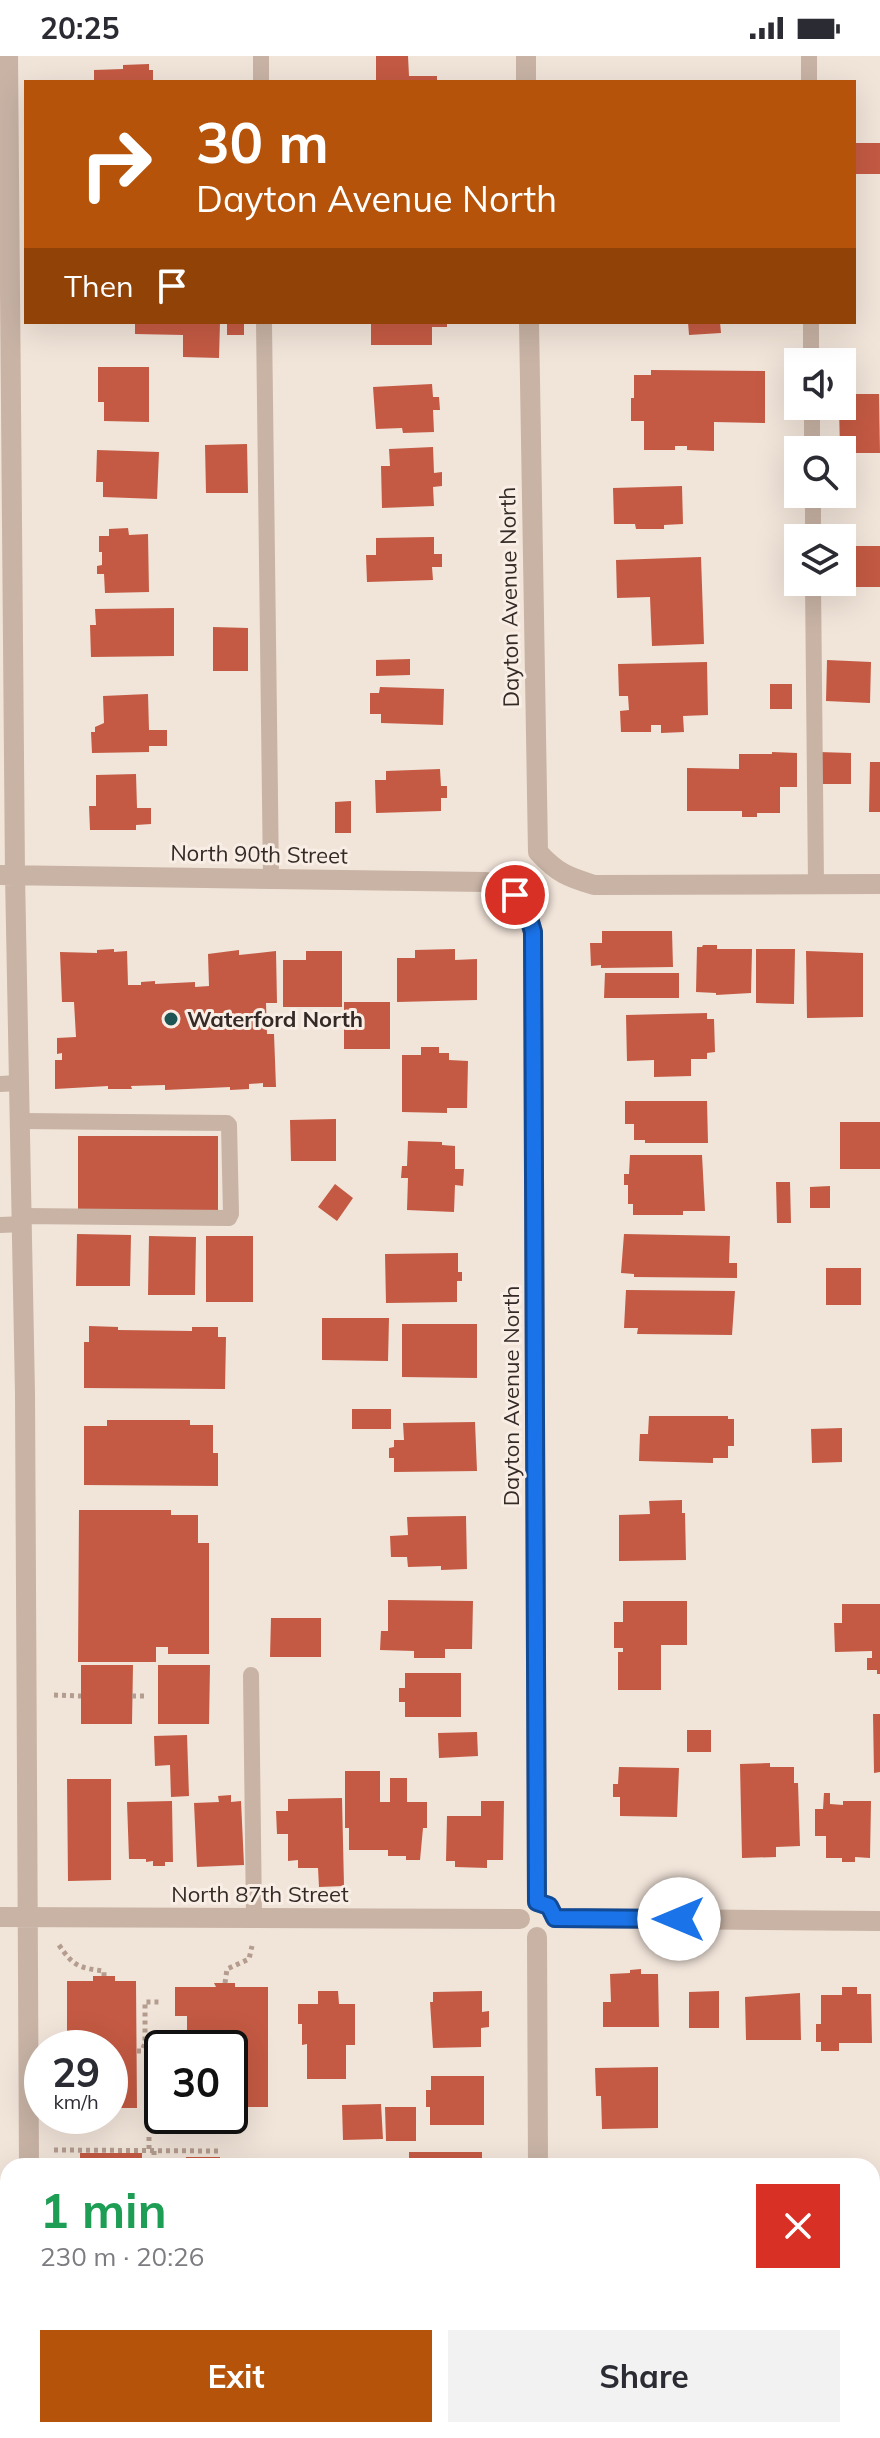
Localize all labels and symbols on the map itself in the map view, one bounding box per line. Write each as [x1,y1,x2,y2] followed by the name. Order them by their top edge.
[493,486,525,708] street label: Dayton Avenue North
[170,838,348,870] street label: North 90th Street
[481,861,549,929] pin
[187,1005,363,1033] place label: Waterford North
[162,1010,180,1028] marker: Waterford North
[497,1286,525,1506] street label: Dayton Avenue North
[637,1877,721,1961] position arrow
[171,1880,349,1908] street label: North 87th Street
[144,2030,248,2134] speed limit sign: 30

